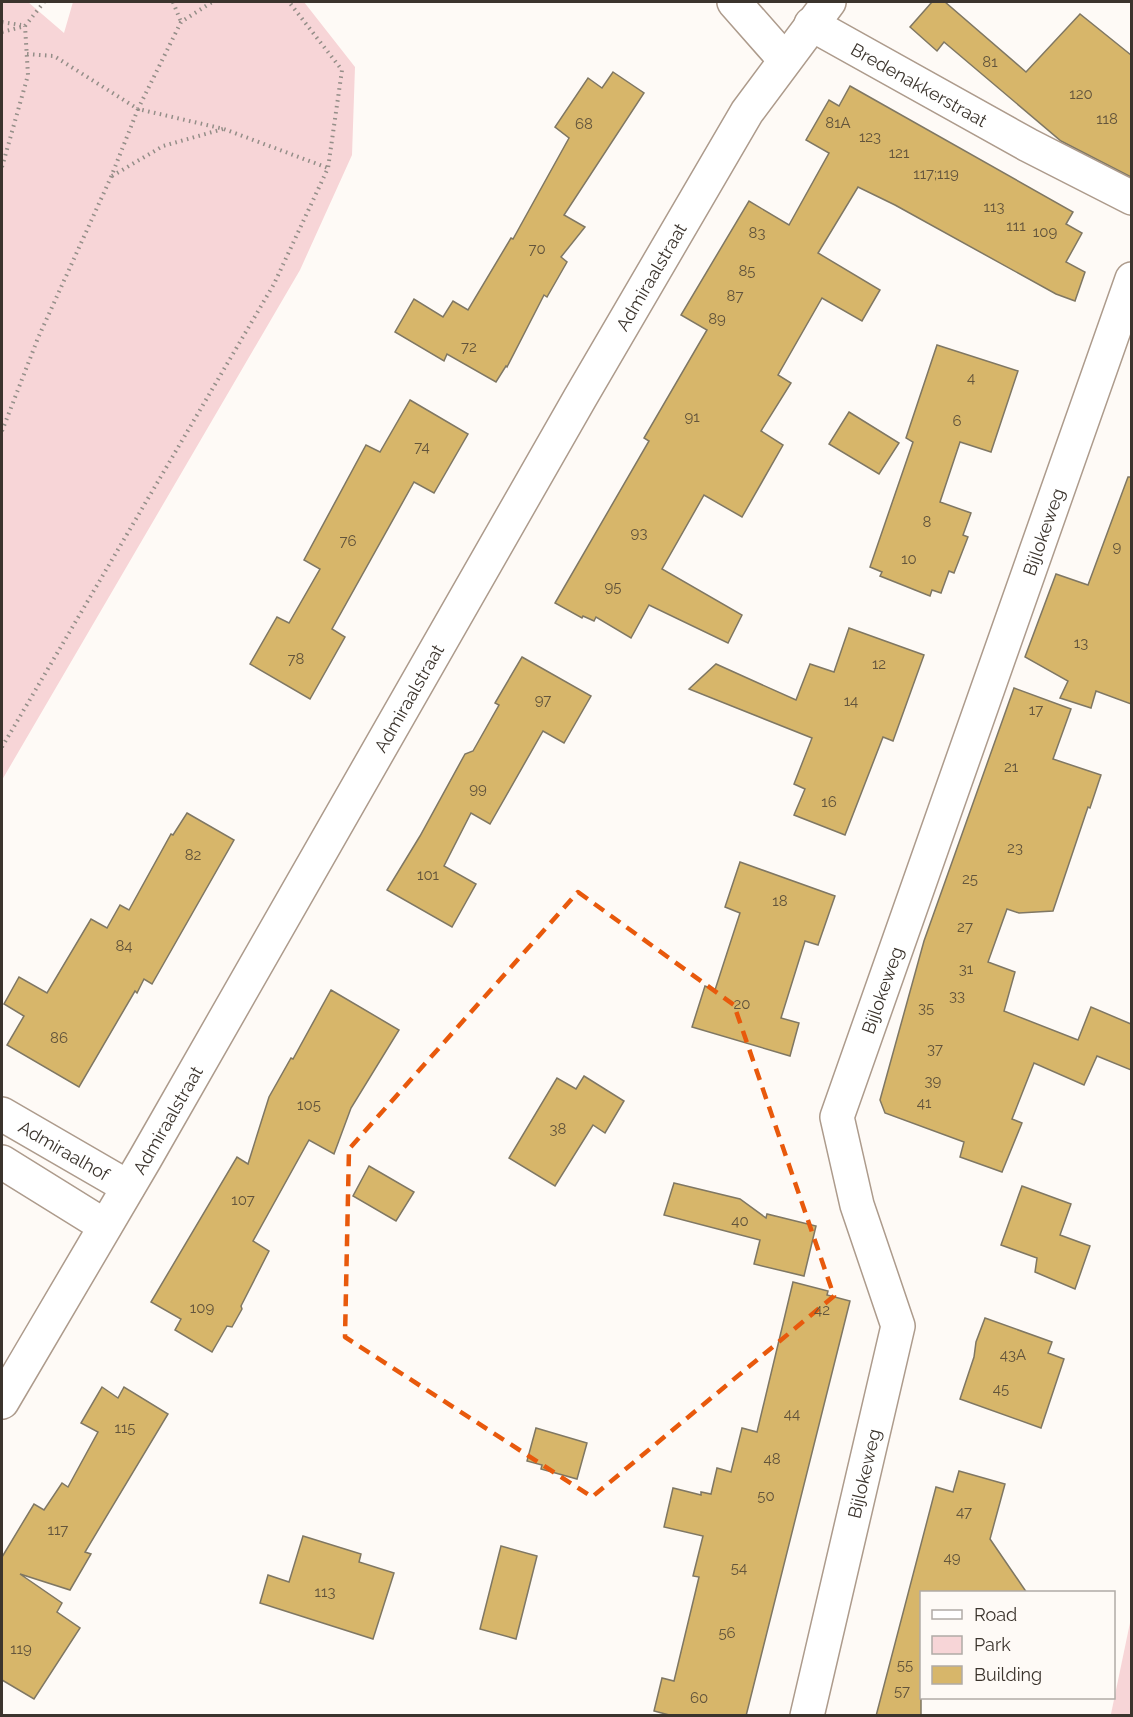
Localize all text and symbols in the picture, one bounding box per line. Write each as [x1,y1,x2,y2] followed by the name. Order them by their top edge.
[847,38,991,131] street label: Bredenakkerstraat
[982,53,998,71] house number: 81
[1069,85,1093,103] house number: 120
[1096,110,1118,128] house number: 118
[825,114,851,132] house number: 81A
[575,115,593,133] house number: 68
[859,128,881,146] house number: 123
[889,144,910,162] house number: 121
[913,165,959,183] house number: 117;119
[984,198,1004,216] house number: 113
[1006,217,1026,235] house number: 111
[611,219,690,334] street label: Admiraalstraat
[1033,223,1057,241] house number: 109
[749,224,765,242] house number: 83
[528,240,546,258] house number: 70
[738,262,756,280] house number: 85
[727,287,743,305] house number: 87
[708,310,726,328] house number: 89
[461,338,477,356] house number: 72
[967,369,975,387] house number: 4
[684,408,700,426] house number: 91
[952,412,962,430] house number: 6
[414,438,430,456] house number: 74
[1018,485,1068,578] street label: Bijlokeweg
[923,513,932,531] house number: 8
[631,524,647,542] house number: 93
[339,532,357,550] house number: 76
[1113,538,1122,556] house number: 9
[901,550,917,568] house number: 10
[605,578,621,596] house number: 95
[1074,634,1088,652] house number: 13
[369,640,448,756] street label: Admiraalstraat
[288,650,305,668] house number: 78
[872,655,886,673] house number: 12
[535,691,551,709] house number: 97
[844,692,858,710] house number: 14
[1029,701,1043,719] house number: 17
[1004,758,1019,776] house number: 21
[469,780,487,798] house number: 99
[821,793,837,811] house number: 16
[1007,839,1023,857] house number: 23
[185,846,202,864] house number: 82
[417,866,440,884] house number: 101
[962,870,978,888] house number: 25
[772,892,788,910] house number: 18
[957,918,973,936] house number: 27
[115,937,133,955] house number: 84
[857,944,907,1037] street label: Bijlokeweg
[959,960,974,978] house number: 31
[949,987,965,1005] house number: 33
[734,995,751,1013] house number: 20
[918,999,934,1017] house number: 35
[50,1029,68,1047] house number: 86
[927,1040,943,1058] house number: 37
[128,1062,206,1178] street label: Admiraalstraat
[925,1072,942,1090] house number: 39
[917,1094,932,1112] house number: 41
[297,1096,321,1114] house number: 105
[15,1116,114,1185] street label: Admiraalhof
[550,1120,567,1138] house number: 38
[231,1191,255,1209] house number: 107
[731,1212,749,1230] house number: 40
[190,1299,214,1317] house number: 109
[814,1301,830,1319] house number: 42
[1000,1346,1026,1364] house number: 43A
[993,1380,1009,1398] house number: 45
[784,1405,800,1423] house number: 44
[114,1419,136,1437] house number: 115
[843,1427,884,1520] street label: Bijlokeweg
[763,1450,781,1468] house number: 48
[757,1487,775,1505] house number: 50
[956,1503,972,1521] house number: 47
[48,1521,68,1539] house number: 117
[944,1549,961,1567] house number: 49
[731,1559,747,1577] house number: 54
[315,1583,335,1601] house number: 113
[920,1591,1115,1699] legend
[974,1604,1017,1625] text: Road
[718,1624,736,1642] house number: 56
[974,1634,1011,1655] text: Park
[10,1640,32,1658] house number: 119
[897,1656,913,1674] house number: 55
[974,1664,1042,1685] text: Building
[894,1682,910,1700] house number: 57
[690,1689,708,1707] house number: 60

